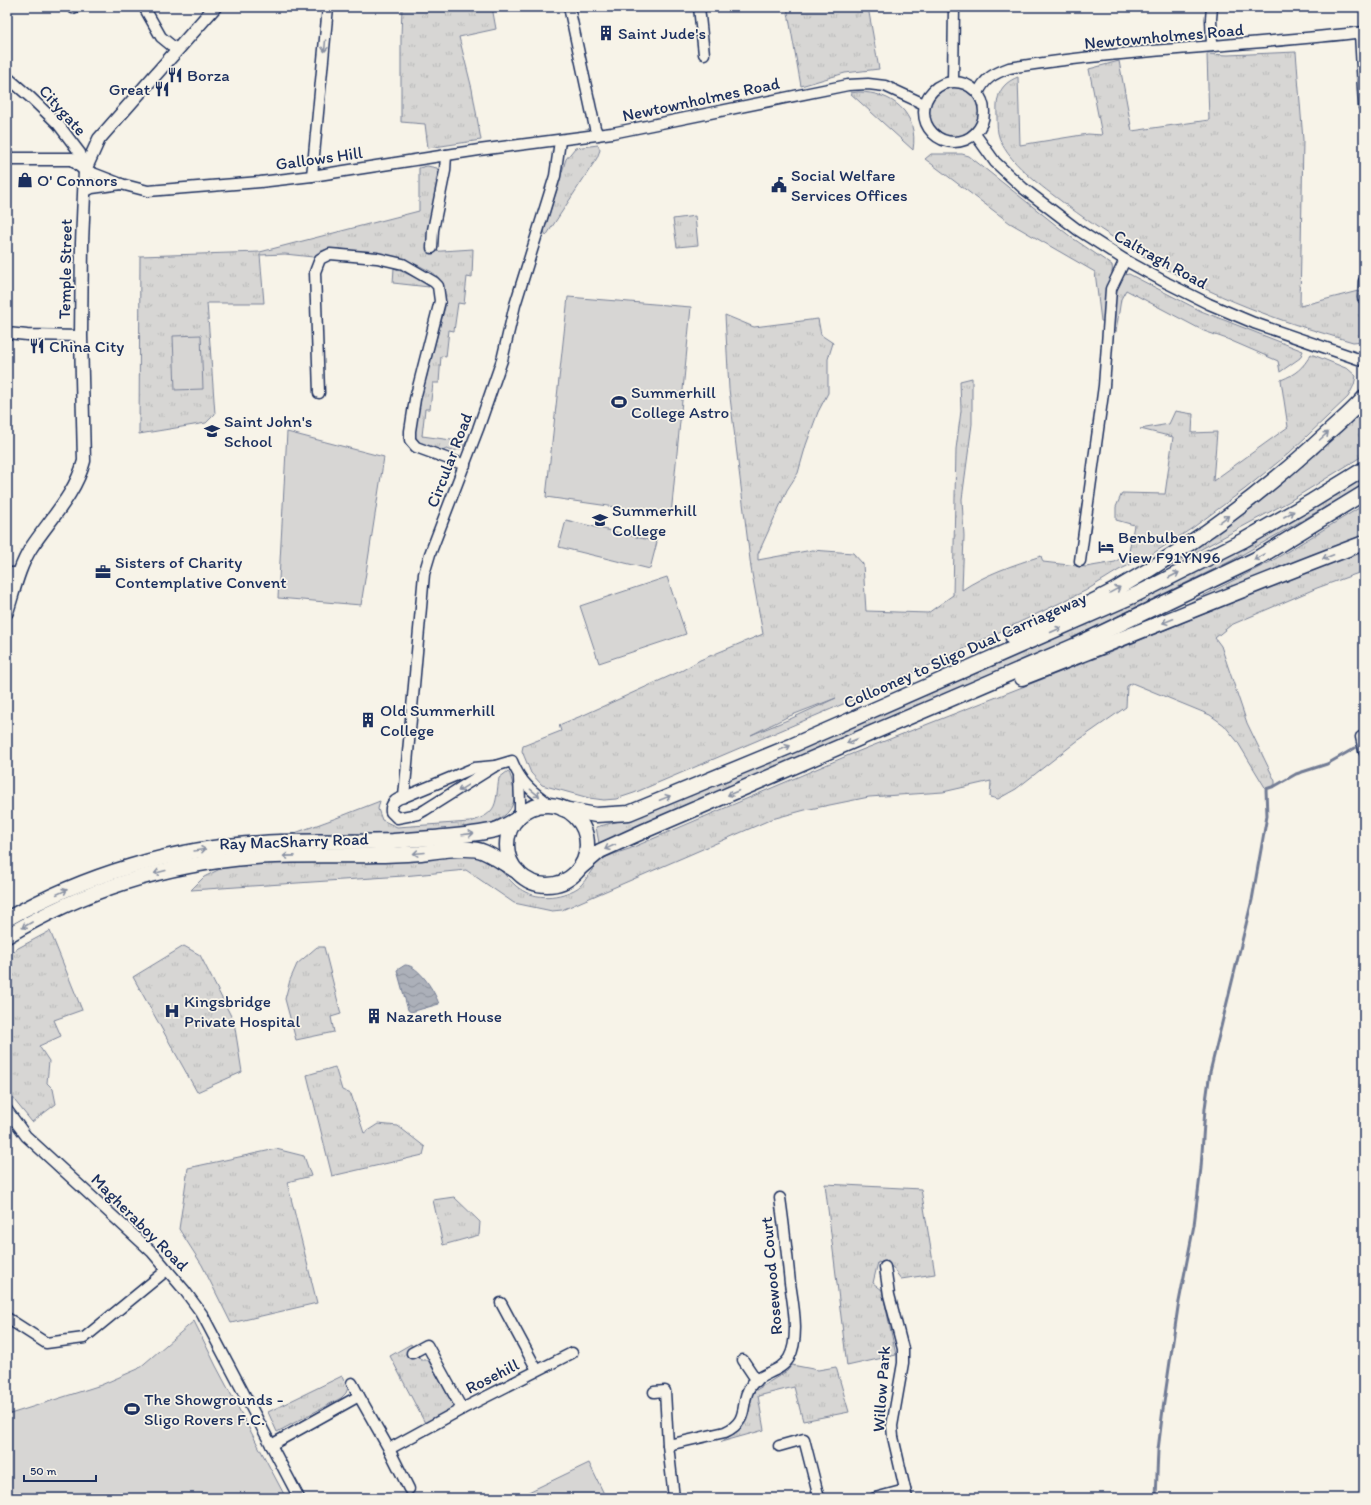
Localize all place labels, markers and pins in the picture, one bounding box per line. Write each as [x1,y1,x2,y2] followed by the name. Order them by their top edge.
[618,23,706,43] place label: Saint Jude's
[597,24,615,42] building icon: Saint Jude's
[187,65,230,85] place label: Borza
[166,66,184,84] restaurant icon: Borza
[109,79,151,99] place label: Great
[153,80,171,98] restaurant icon: Great
[791,165,908,205] place label: Social Welfare Services Offices
[37,170,118,190] place label: O' Connors
[16,171,34,189] shop icon: O' Connors
[770,176,788,194] public building icon: Social Welfare Services Offices
[49,336,124,356] place label: China City
[28,337,46,355] restaurant icon: China City
[631,382,729,422] place label: Summerhill College Astro
[610,393,628,411] sports icon: Summerhill College Astro
[224,411,312,451] place label: Saint John's School
[203,422,221,440] school or university icon: Saint John's School
[612,500,697,540] place label: Summerhill College
[591,511,609,529] school or university icon: Summerhill College
[1118,527,1220,567] place label: Benbulben View F91YN96
[1097,538,1115,556] hotel icon: Benbulben View F91YN96
[115,552,287,592] place label: Sisters of Charity Contemplative Convent
[94,563,112,581] office icon: Sisters of Charity Contemplative Convent
[380,700,495,740] place label: Old Summerhill College
[359,711,377,729] building icon: Old Summerhill College
[184,991,300,1031] place label: Kingsbridge Private Hospital
[163,1002,181,1020] hospital icon: Kingsbridge Private Hospital
[386,1006,502,1026] place label: Nazareth House
[365,1007,383,1025] building icon: Nazareth House
[144,1389,284,1429] place label: The Showgrounds - Sligo Rovers F.C.
[123,1400,141,1418] sports icon: The Showgrounds - Sligo Rovers F.C.

